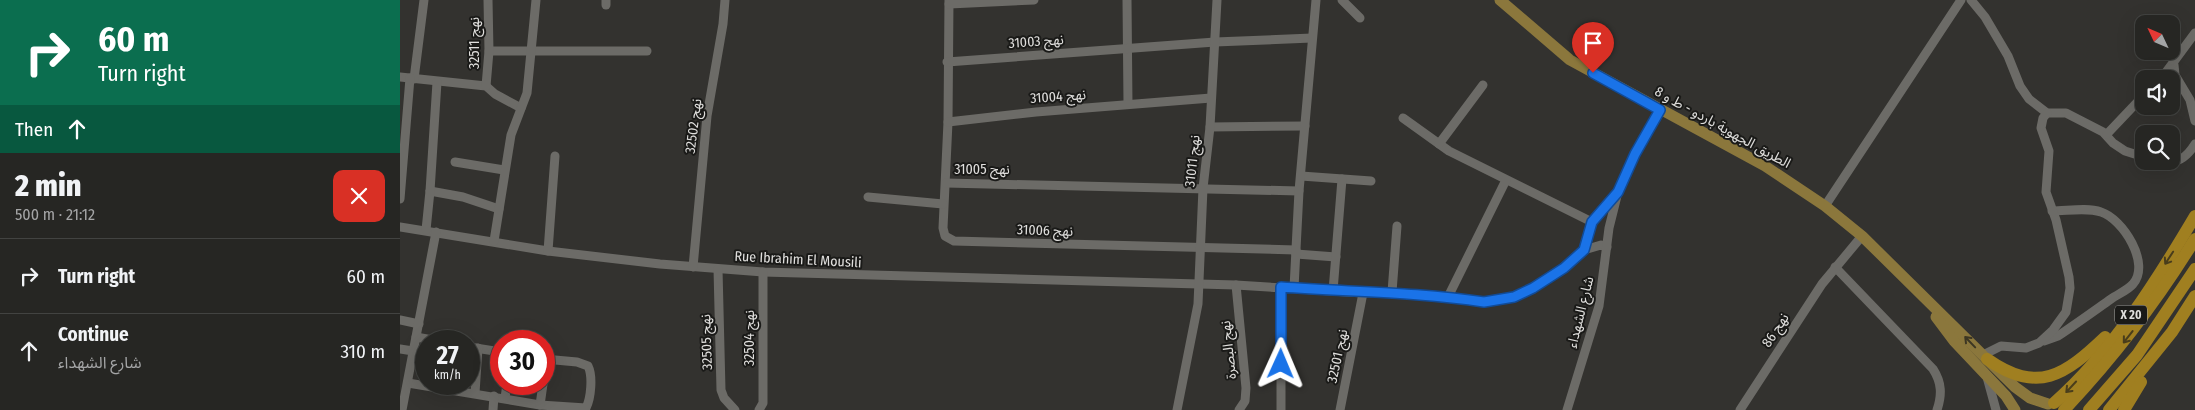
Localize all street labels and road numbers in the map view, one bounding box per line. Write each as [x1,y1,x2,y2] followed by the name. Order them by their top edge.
[466,17,485,69] street label: نهج 32511
[1008,31,1065,54] street label: نهج 31003
[1651,83,1794,173] street label: الطريق الجهوية باردو - ط و 8
[1029,86,1087,109] street label: نهج 31004
[682,97,707,155] street label: نهج 32502
[1181,134,1206,188] street label: نهج 31011
[954,161,1010,180] street label: نهج 31005
[1017,221,1074,242] street label: نهج 31006
[734,248,862,271] street label: Rue Ibrahim El Mousili
[1563,275,1600,350] street label: شارع الشهداء
[2115,306,2147,324] road number: X 20
[741,310,760,366] street label: نهج 32504
[1758,310,1794,352] street label: نهج 86
[697,314,718,370] street label: نهج 32505
[1217,319,1242,380] street label: نهج البصرة
[1324,327,1353,385] street label: نهج 32501

